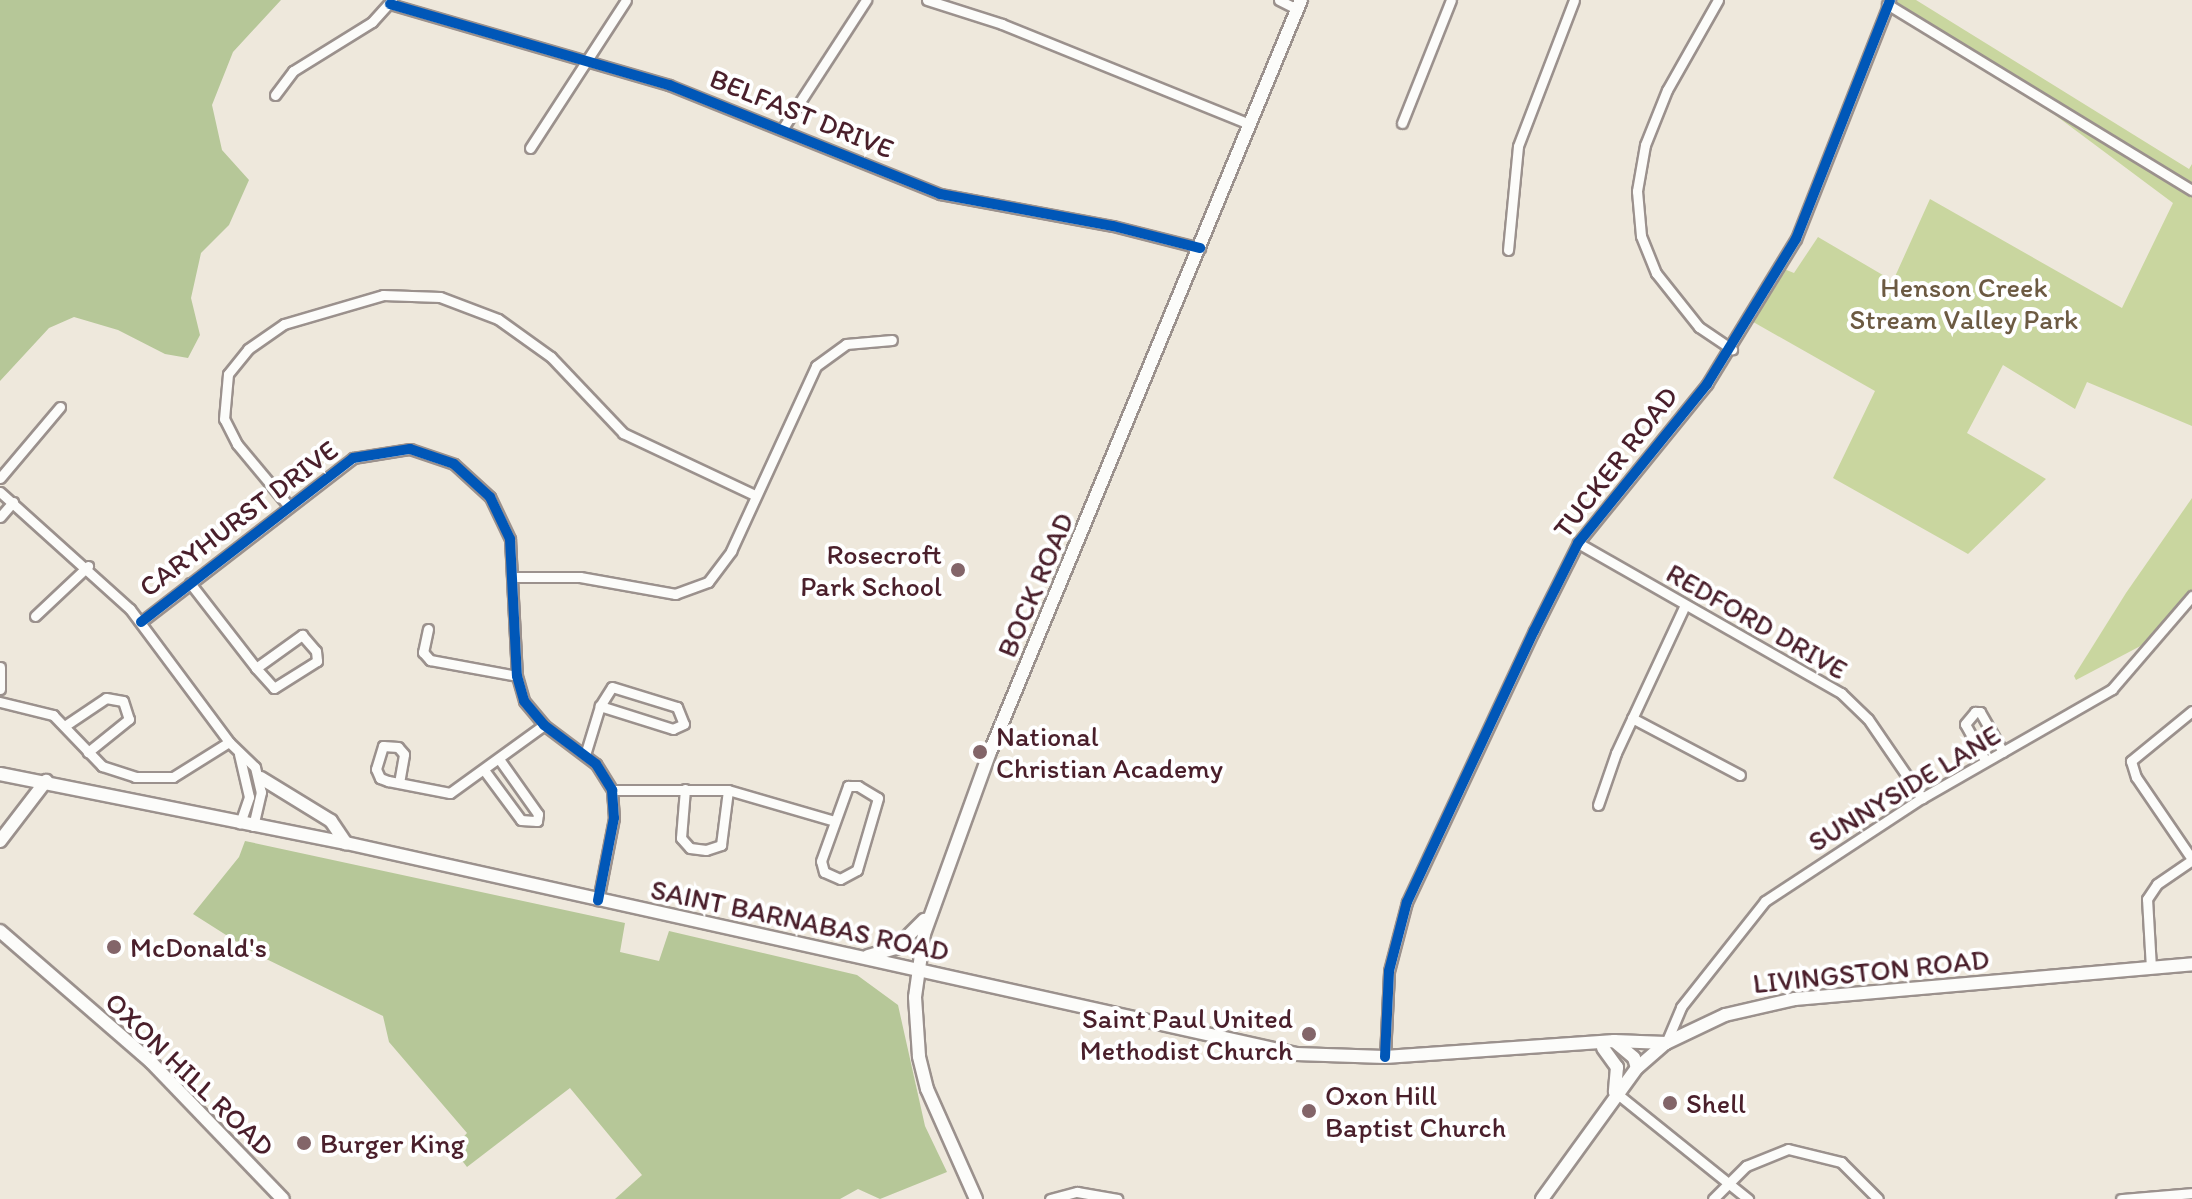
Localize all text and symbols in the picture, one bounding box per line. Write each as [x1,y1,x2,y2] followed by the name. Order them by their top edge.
[705,61,899,165] street label: BELFAST DRIVE
[1850,270,2078,336] park label: Henson Creek Stream Valley Park
[1546,380,1684,544] street label: TUCKER ROAD
[132,432,344,604] street label: CARYHURST DRIVE
[990,508,1080,662] street label: BOCK ROAD
[801,537,942,603] place label: Rosecroft Park School
[1660,555,1854,687] street label: REDFORD DRIVE
[949,561,967,579] marker: Rosecroft Park School
[1802,717,2006,859] street label: SUNNYSIDE LANE
[996,719,1223,785] place label: National Christian Academy
[971,743,989,761] marker: National Christian Academy
[648,872,952,968] street label: SAINT BARNABAS ROAD
[130,930,267,964] place label: McDonald's
[105,938,123,956] marker: McDonald's
[1752,942,1990,1000] street label: LIVINGSTON ROAD
[99,985,281,1163] street label: OXON HILL ROAD
[1080,1001,1293,1067] place label: Saint Paul United Methodist Church
[1300,1025,1318,1043] marker: Saint Paul United Methodist Church
[1325,1078,1507,1144] place label: Oxon Hill Baptist Church
[1686,1086,1746,1120] place label: Shell
[1661,1094,1679,1112] marker: Shell
[1300,1102,1318,1120] marker: Oxon Hill Baptist Church
[320,1126,465,1160] place label: Burger King
[295,1134,313,1152] marker: Burger King

